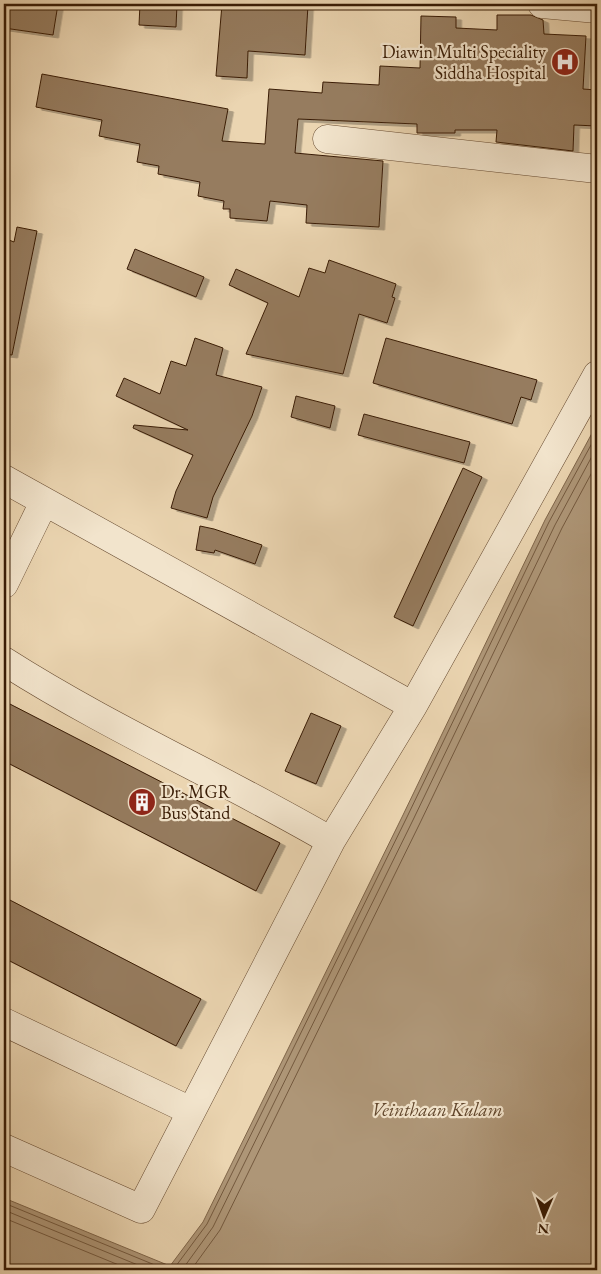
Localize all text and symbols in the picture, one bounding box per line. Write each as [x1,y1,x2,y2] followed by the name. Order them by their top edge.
[382,40,546,84] place label: Diawin Multi Speciality Siddha Hospital
[550,47,580,77] hospital icon: Diawin Multi Speciality Siddha Hospital
[161,780,231,824] place label: Dr. MGR Bus Stand
[127,787,157,817] building icon: Dr. MGR Bus Stand
[371,1097,503,1122] water label: Veinthaan Kulam
[518,1192,568,1242] north arrow
[537,1220,550,1238] text: N

